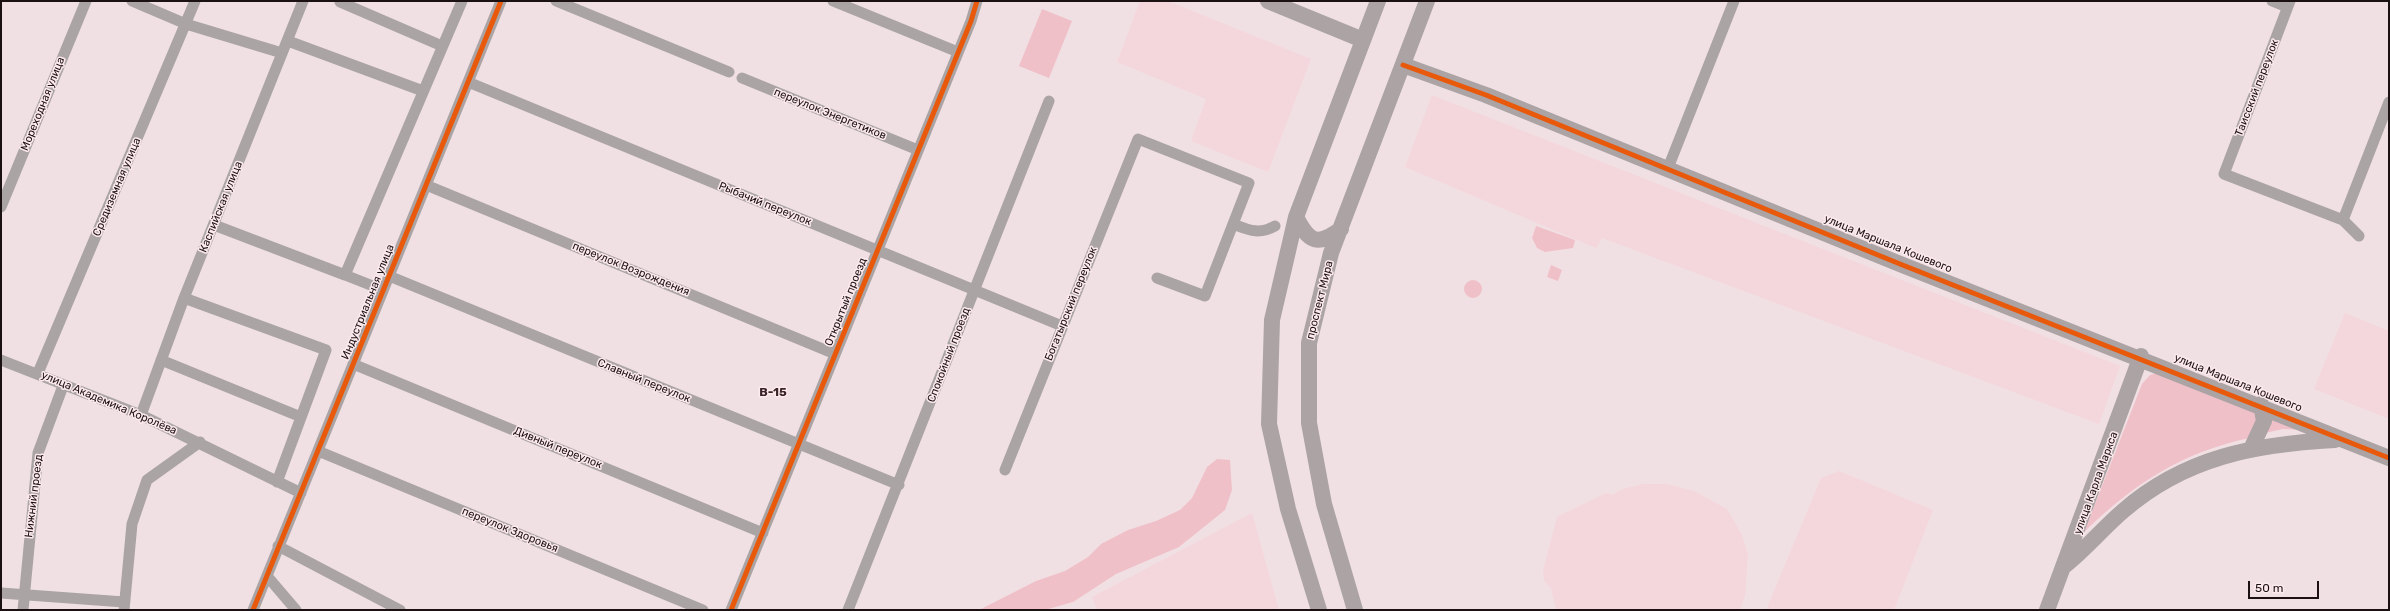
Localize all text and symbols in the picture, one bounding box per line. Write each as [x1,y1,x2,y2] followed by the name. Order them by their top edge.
[2232,38,2282,138] street label: Таисский переулок
[18,55,68,153] street label: Мореходная улица
[772,85,888,143] street label: переулок Энергетиков
[90,136,144,238] street label: Средиземная улица
[197,159,245,255] street label: Каспийская улица
[717,179,813,229] street label: Рыбачий переулок
[1822,212,1954,276] street label: улица Маршала Кошевого
[570,239,692,299] street label: переулок Возрождения
[339,242,397,362] street label: Индустриальная улица
[1042,245,1100,363] street label: Богатырский переулок
[822,256,870,348] street label: Открытый проезд
[1304,259,1336,341] street label: проспект Мира
[925,306,973,404] street label: Спокойный проезд
[2172,351,2304,415] street label: улица Маршала Кошевого
[596,356,692,406] street label: Славный переулок
[39,368,179,438] street label: улица Академика Королёва
[759,386,787,400] district label: В-15
[512,424,604,472] street label: Дивный переулок
[2071,430,2121,536] street label: улица Карла Маркса
[22,454,46,538] street label: Нижний проезд
[460,505,560,555] street label: переулок Здоровья
[2250,573,2321,599] scale bar
[2255,581,2283,595] text: 50 m

